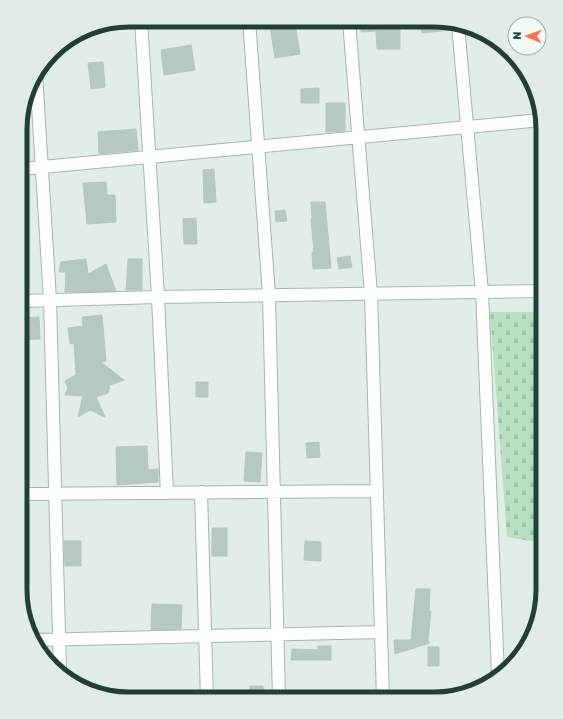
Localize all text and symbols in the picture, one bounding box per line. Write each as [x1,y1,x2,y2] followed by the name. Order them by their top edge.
[507,16,547,56] north arrow
[511,31,524,40] text: N

